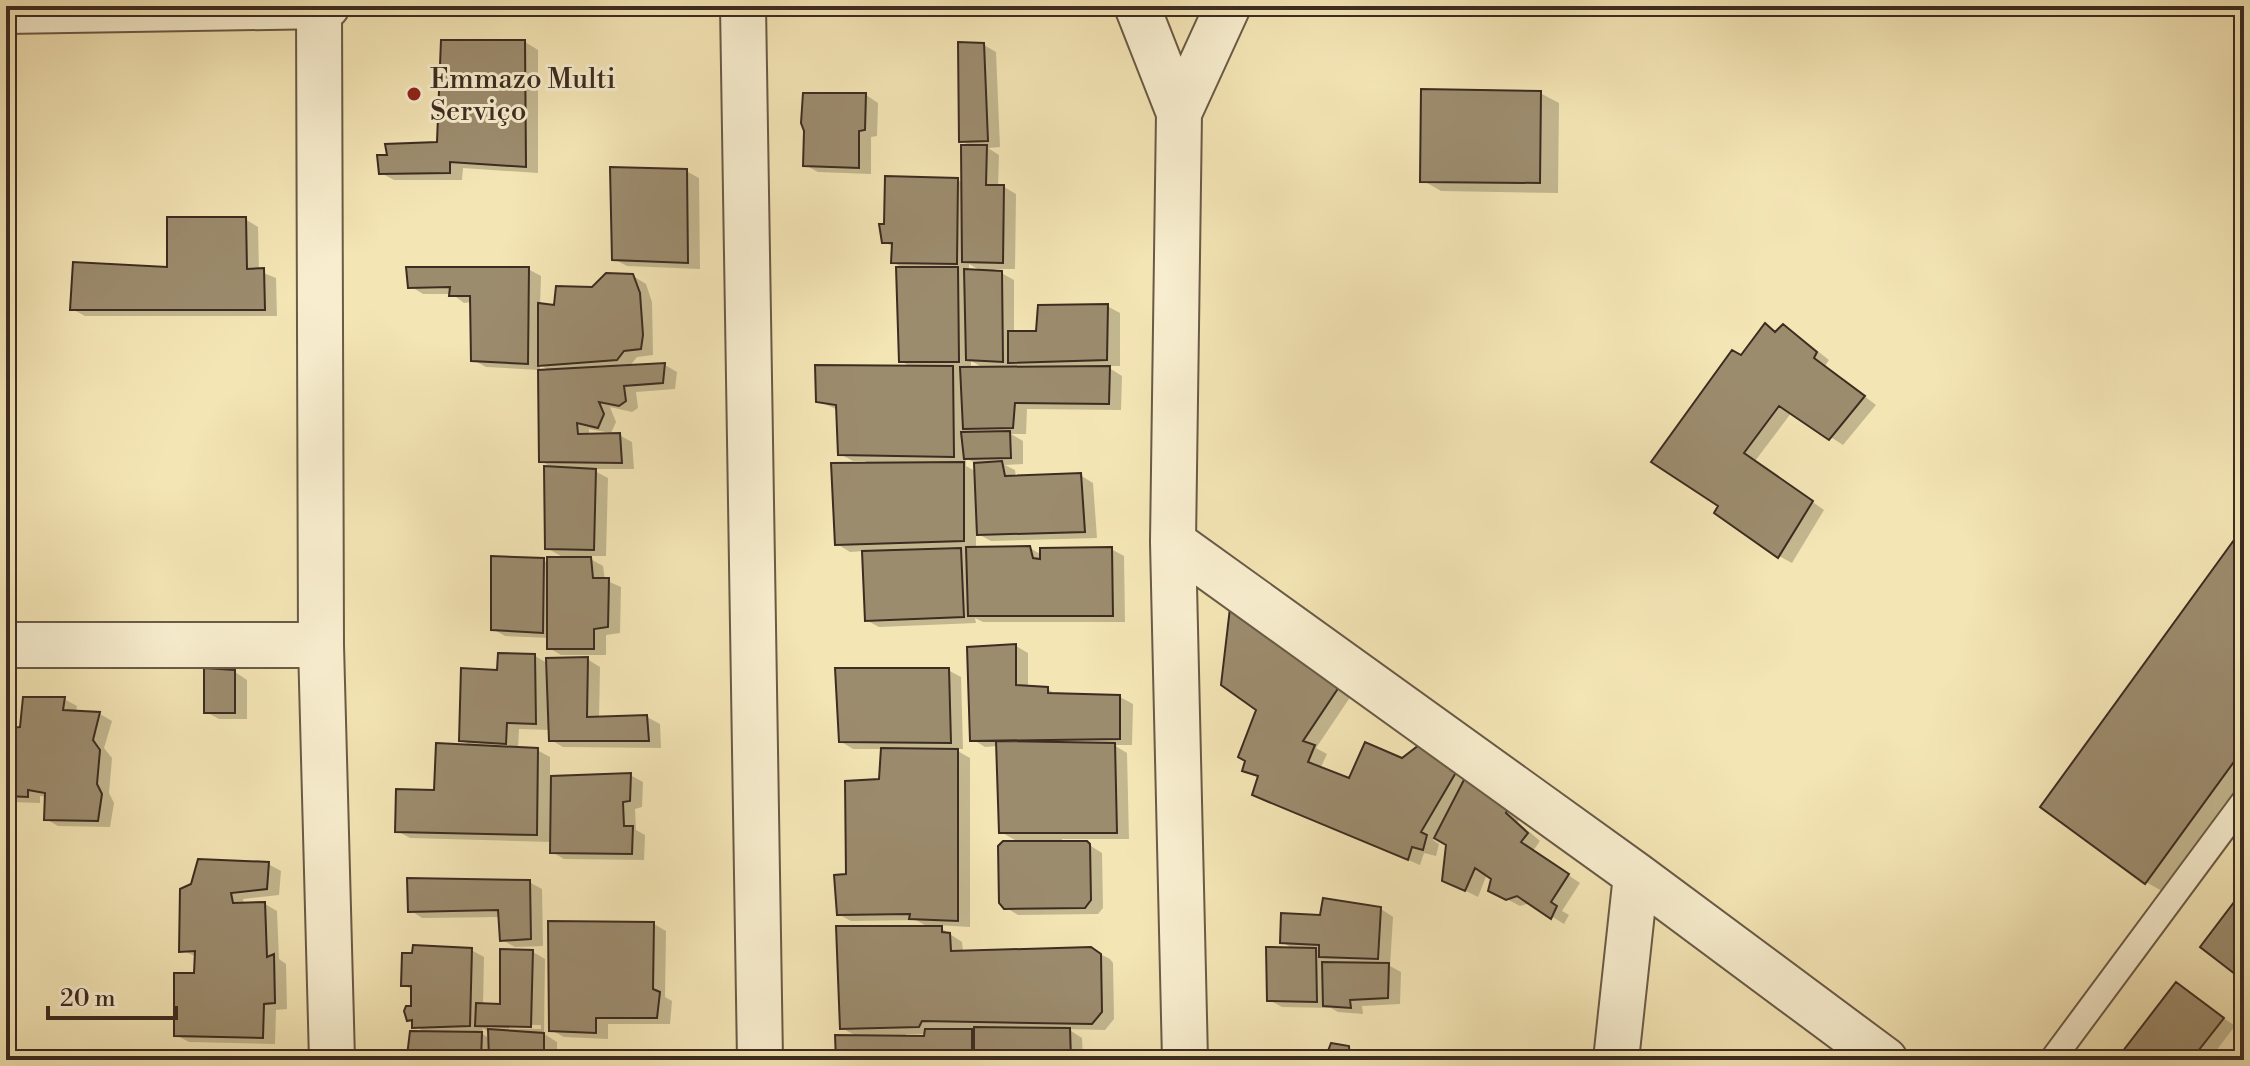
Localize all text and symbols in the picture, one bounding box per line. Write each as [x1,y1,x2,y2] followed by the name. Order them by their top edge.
[430,62,616,129] place label: Emmazo Multi Serviço
[405,85,423,103] marker: Emmazo Multi Serviço
[48,970,176,1020] scale bar
[60,984,116,1014] text: 20 m

